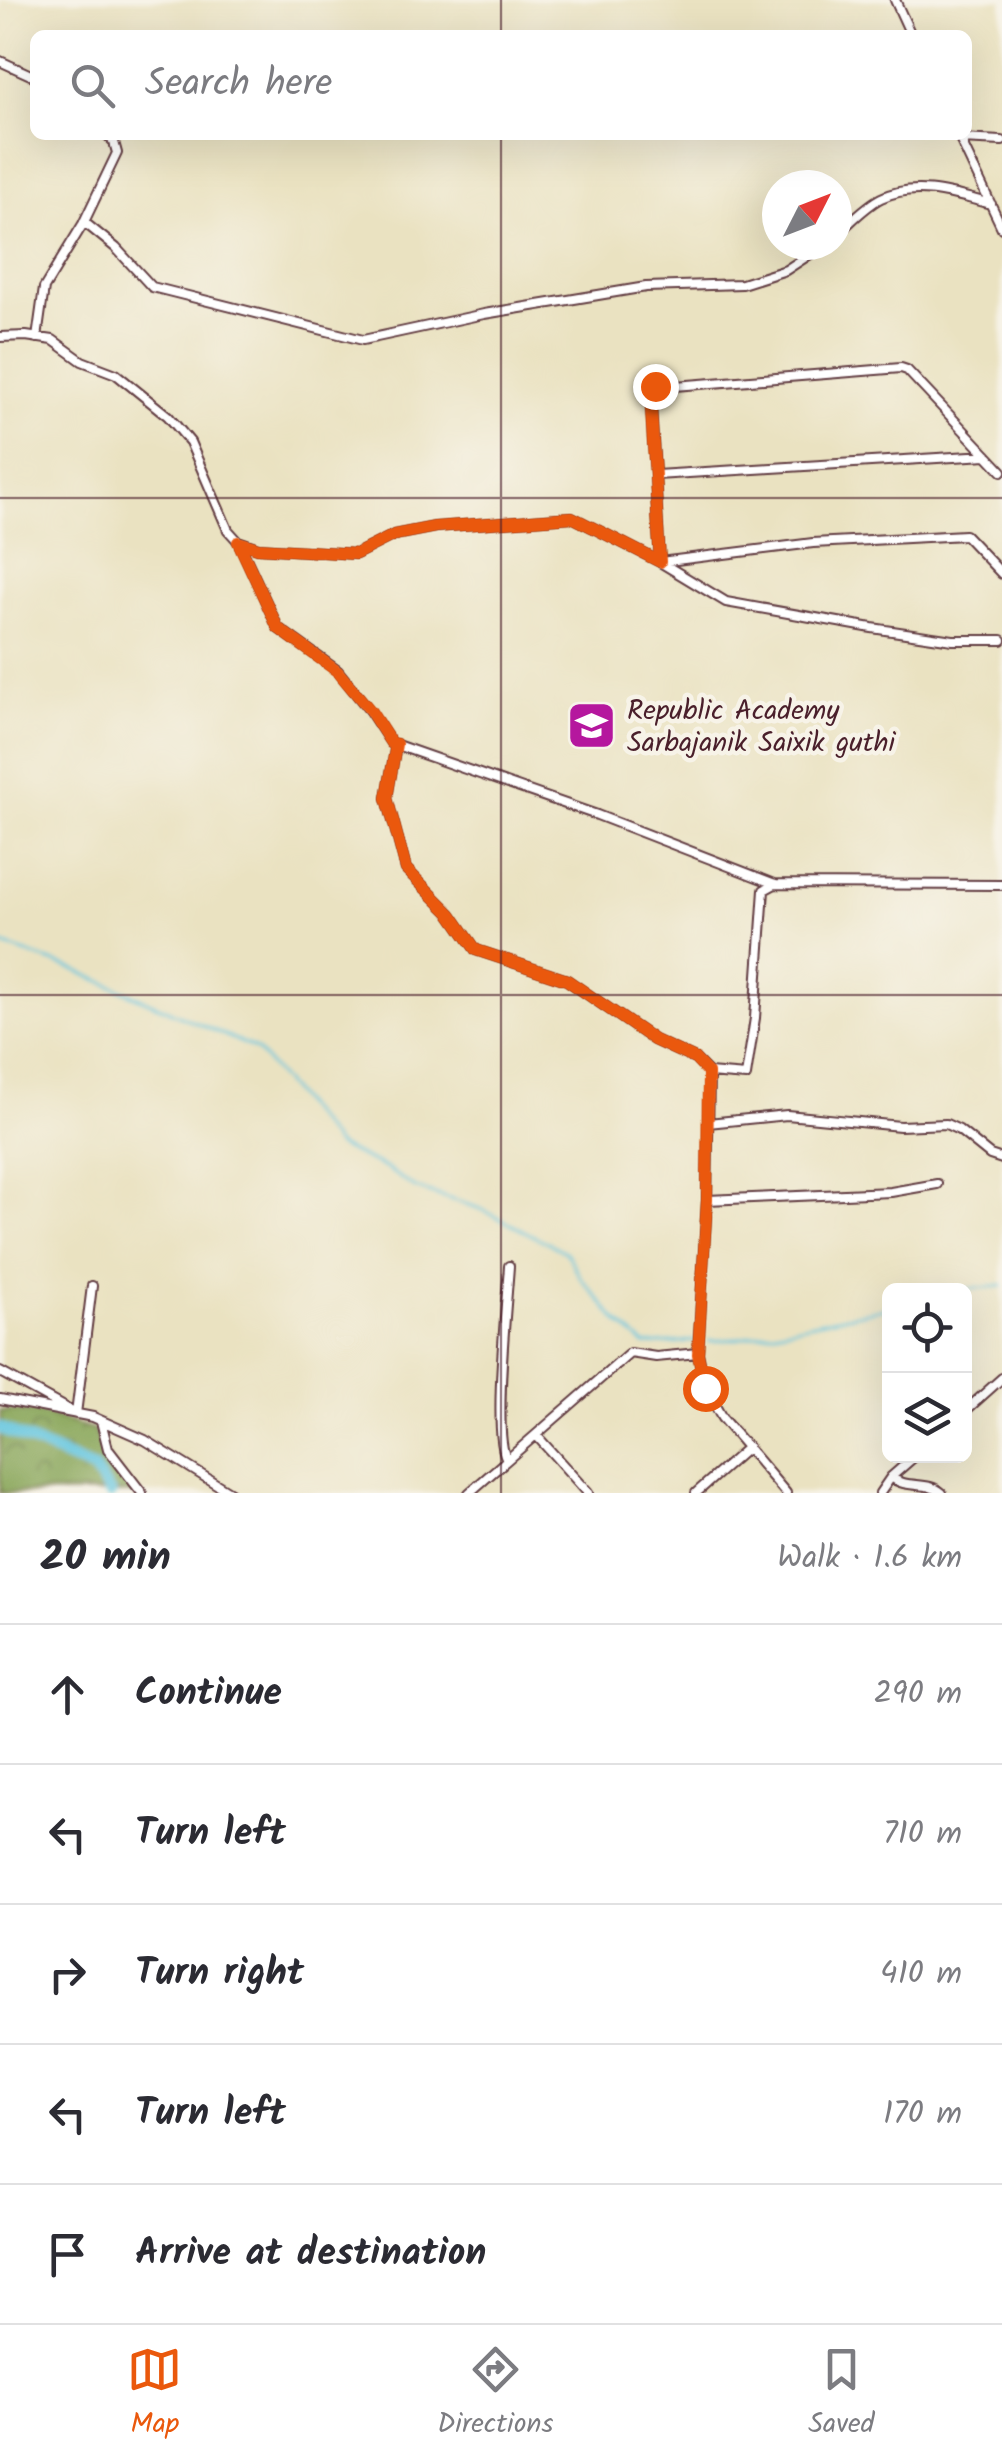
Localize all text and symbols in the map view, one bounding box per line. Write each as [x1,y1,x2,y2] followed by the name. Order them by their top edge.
[30,30,972,140] search box
[145,55,332,115] text: Search here
[65,58,120,113] icon: search
[762,170,852,260] north arrow
[633,364,679,410] route end
[627,689,897,766] place label: Republic Academy Sarbajanik Saixik guthi
[566,699,618,751] school or university icon: Republic Academy Sarbajanik Saixik guthi
[882,1283,972,1463] map controls
[882,1283,972,1373] button: locate
[683,1366,729,1412] route start
[882,1373,972,1463] button: layers
[40,1525,171,1592] text: 20 min
[777,1533,962,1584] text: Walk · 1.6 km
[135,1664,282,1724] text: Continue
[40,1667,95,1722] icon: ahead
[873,1669,962,1720] text: 290 m
[135,1804,286,1864] text: Turn left
[40,1807,95,1862] icon: left
[883,1809,962,1860] text: 710 m
[135,1944,304,2004] text: Turn right
[40,1947,95,2002] icon: right
[880,1949,962,2000] text: 410 m
[135,2084,286,2144] text: Turn left
[40,2087,95,2142] icon: left
[883,2089,962,2140] text: 170 m
[135,2224,486,2284] text: Arrive at destination
[40,2227,95,2282] icon: arrive
[127,2342,182,2447] tab: Map
[437,2342,553,2447] tab: Directions
[808,2342,875,2447] tab: Saved

